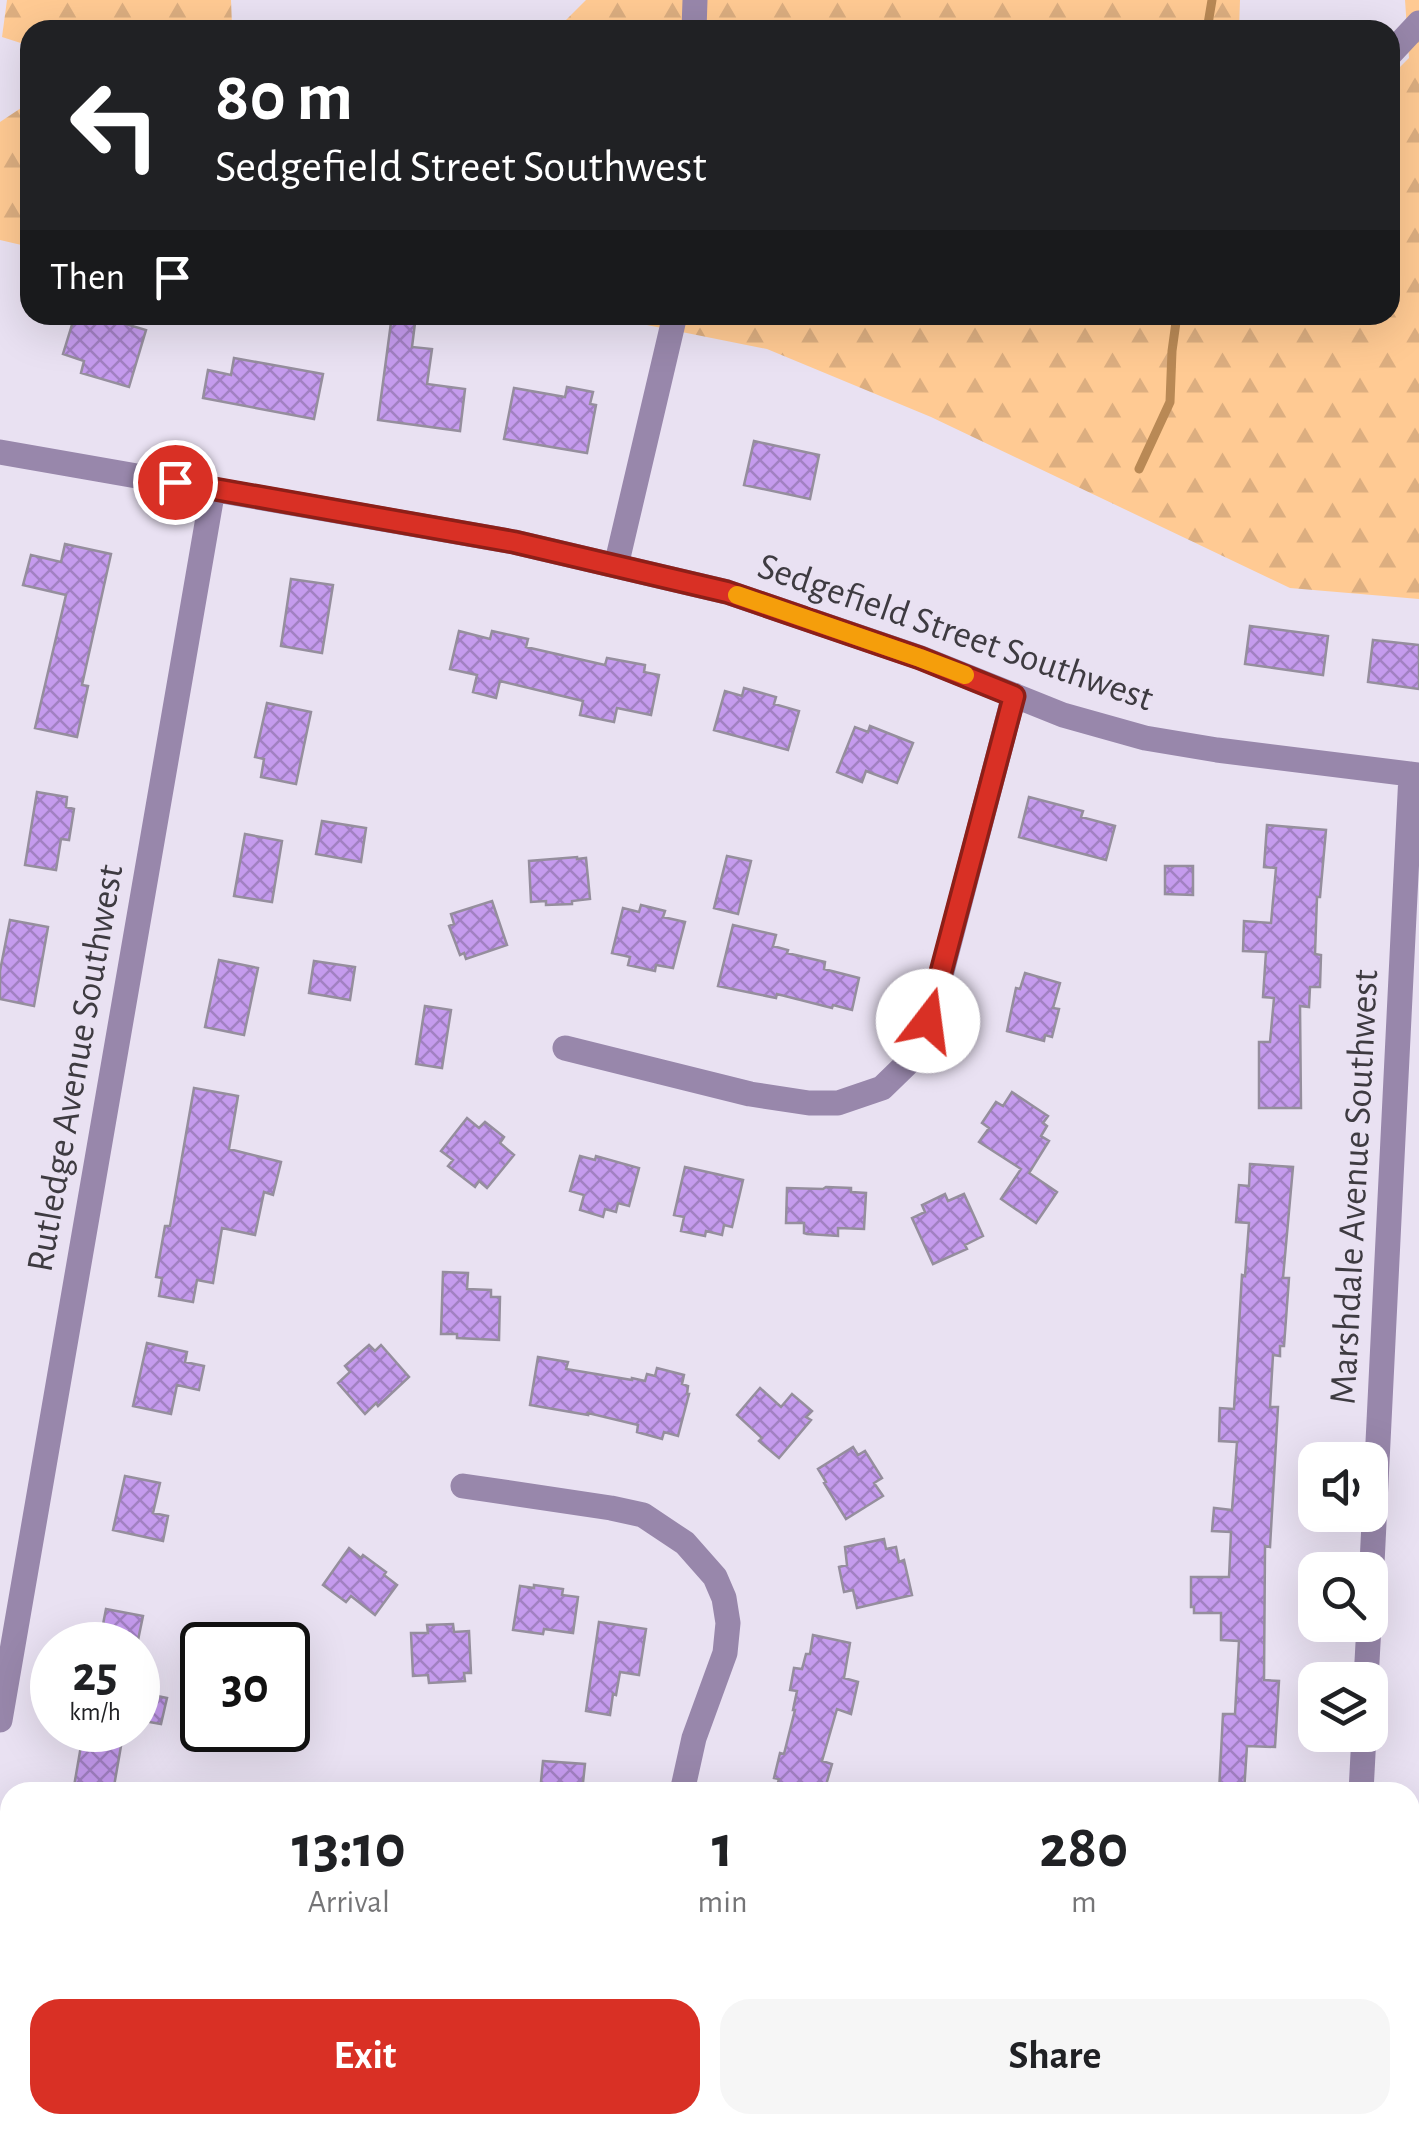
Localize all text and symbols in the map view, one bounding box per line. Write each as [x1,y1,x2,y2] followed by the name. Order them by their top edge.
[50,60,180,190] icon: left
[215,63,353,133] text: 80 m
[215,145,707,190] text: Sedgefield Street Southwest
[145,250,200,305] icon: arrive
[50,259,125,297] text: Then
[133,440,218,525] pin
[148,455,203,510] icon: arrive
[753,547,1158,718] street label: Sedgefield Street Southwest
[21,862,131,1275] street label: Rutledge Avenue Southwest
[876,969,980,1073] position arrow
[1325,969,1385,1406] street label: Marshdale Avenue Southwest
[1298,1442,1388,1752] map controls
[1298,1442,1388,1532] button: sound
[1298,1552,1388,1642] button: search
[180,1622,310,1752] speed limit sign: 30
[72,1650,118,1700] text: 25
[1298,1662,1388,1752] button: layers
[69,1700,121,1725] text: km/h
[292,1818,406,1878] text: 13:10
[712,1818,733,1878] text: 1
[1039,1818,1128,1878] text: 280
[308,1886,390,1918] text: Arrival
[698,1886,747,1918] text: min
[1071,1886,1096,1918] text: m
[30,1999,700,2114] button: Exit
[720,1999,1390,2114] button: Share

